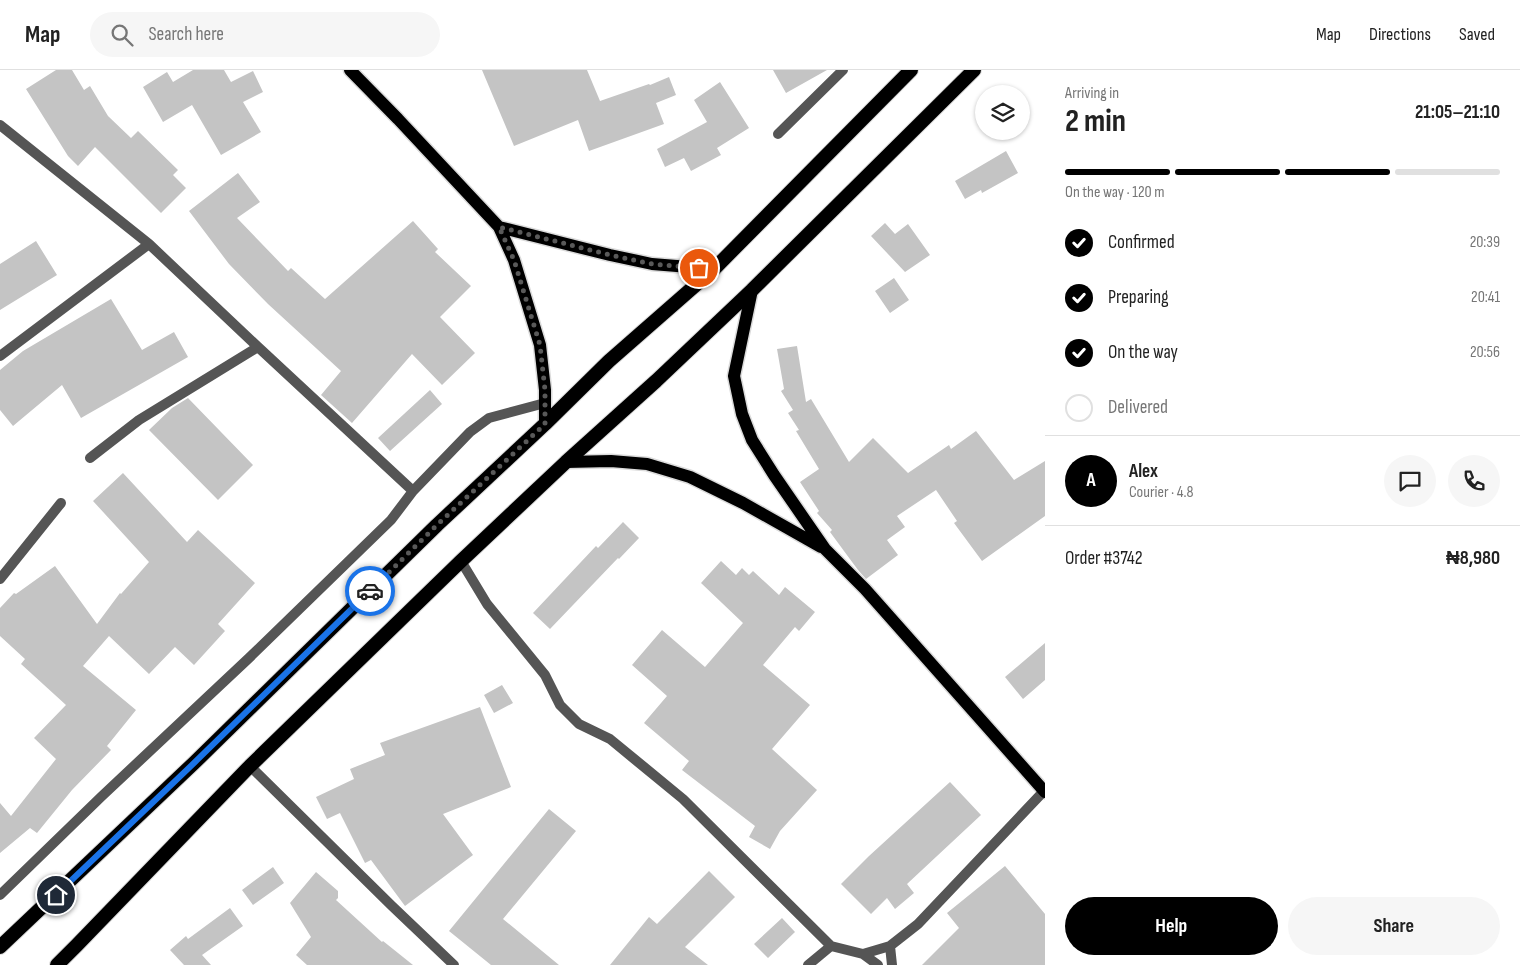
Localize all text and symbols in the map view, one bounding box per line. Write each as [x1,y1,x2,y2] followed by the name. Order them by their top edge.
[90,12,440,57] search box
[25,20,60,49] text: Map
[108,21,136,49] icon: search
[148,23,224,46] text: Search here
[1316,24,1341,45] text: Map
[1369,24,1431,45] text: Directions
[1459,24,1495,45] text: Saved
[1065,84,1119,103] text: Arriving in
[975,85,1030,140] map controls
[975,85,1030,140] button: layers
[1415,101,1500,124] text: 21:05–21:10
[1065,102,1126,141] text: 2 min
[1065,183,1164,202] text: On the way · 120 m
[1065,229,1093,257] icon: check
[1108,231,1175,254] text: Confirmed
[1470,233,1500,252] text: 20:39
[678,247,720,289] pin
[685,254,713,282] icon: bag
[1065,284,1093,312] icon: check
[1108,286,1169,309] text: Preparing
[1471,288,1500,307] text: 20:41
[1065,339,1093,367] icon: check
[1108,341,1178,364] text: On the way
[1470,343,1500,362] text: 20:56
[1108,396,1168,419] text: Delivered
[1384,455,1436,507] button: chat
[1448,455,1500,507] button: phone
[1129,460,1158,483] text: Alex
[1086,469,1096,492] text: A
[1129,483,1193,502] text: Courier · 4.8
[1065,547,1143,570] text: Order #3742
[1446,547,1500,570] text: ₦8,980
[345,566,395,616] courier
[356,577,384,605] icon: car
[35,874,77,916] pin
[42,881,70,909] icon: home
[1065,897,1278,955] button: Help
[1288,897,1500,955] button: Share

